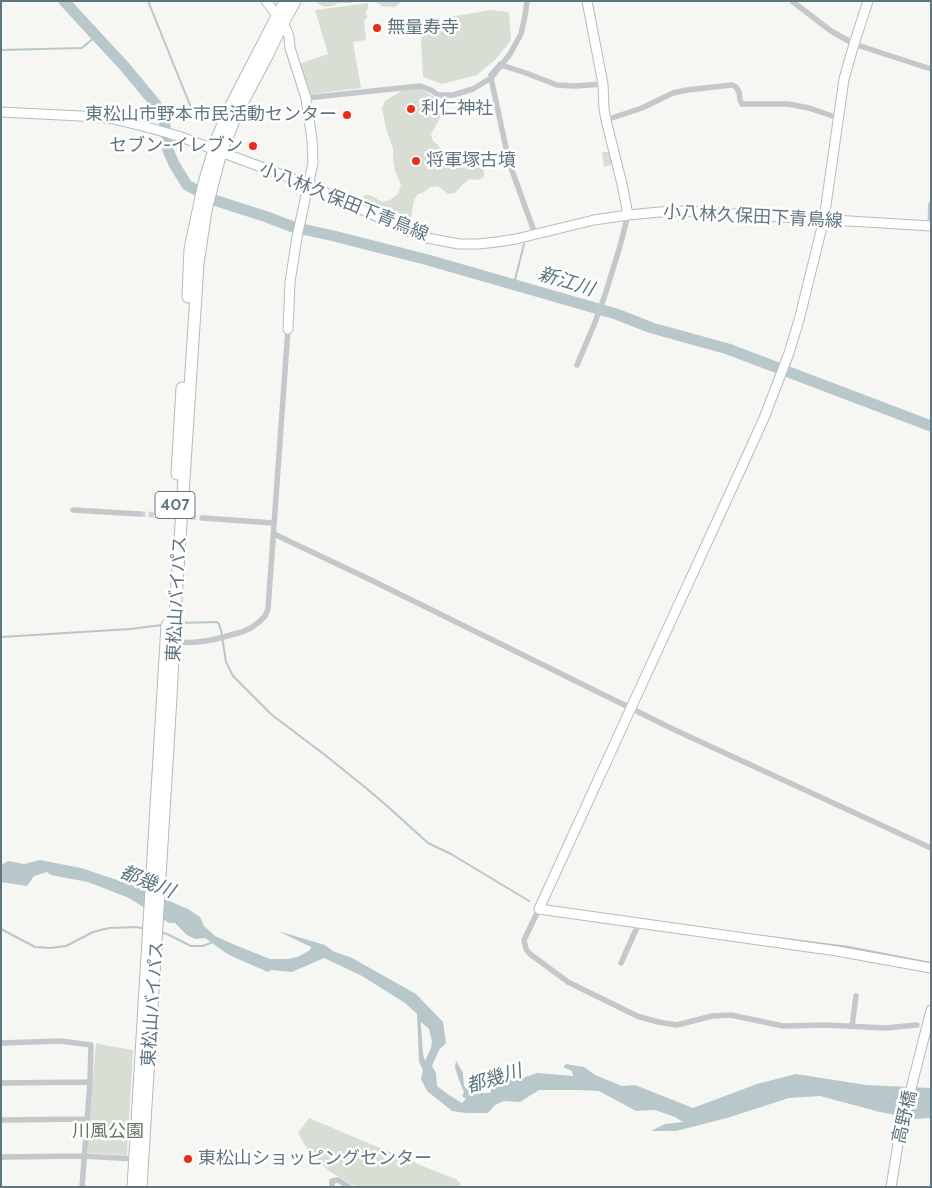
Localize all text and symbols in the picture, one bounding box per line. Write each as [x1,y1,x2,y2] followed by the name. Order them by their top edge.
[387,17,459,39] place label: 無量寿寺
[371,22,383,34] marker: 無量寿寺
[421,98,493,120] place label: 利仁神社
[405,103,417,115] marker: 利仁神社
[85,104,337,126] place label: 東松山市野本市民活動センター
[341,109,353,121] marker: 東松山市野本市民活動センター
[109,135,243,157] place label: セブン-イレブン
[247,140,259,152] marker: セブン-イレブン
[426,150,516,172] place label: 将軍塚古墳
[410,155,422,167] marker: 将軍塚古墳
[257,158,431,246] street label: 小八林久保田下青鳥線
[663,202,843,232] street label: 小八林久保田下青鳥線
[535,263,597,301] water label: 新江川
[155,492,195,518] road number: 407
[163,536,191,662] street label: 東松山バイパス
[116,861,178,903] water label: 都幾川
[138,940,168,1068] street label: 東松山バイパス
[463,1060,525,1098] water label: 都幾川
[888,1088,922,1146] street label: 高野橋
[72,1121,144,1143] park label: 川風公園
[198,1148,432,1170] place label: 東松山ショッピングセンター
[182,1153,194,1165] marker: 東松山ショッピングセンター

